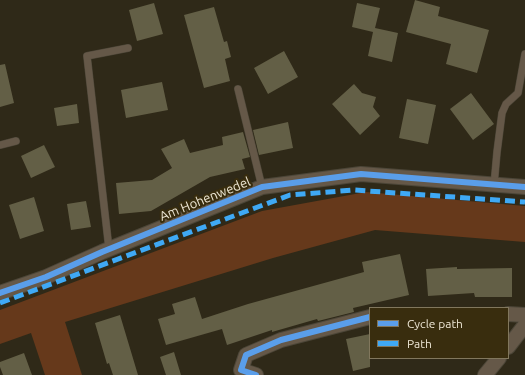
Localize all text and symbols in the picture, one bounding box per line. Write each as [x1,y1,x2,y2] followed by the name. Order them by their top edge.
[157,174,253,224] street label: Am Hohenwedel
[369,307,509,359] legend
[407,317,463,330] text: Cycle path
[407,337,432,350] text: Path

